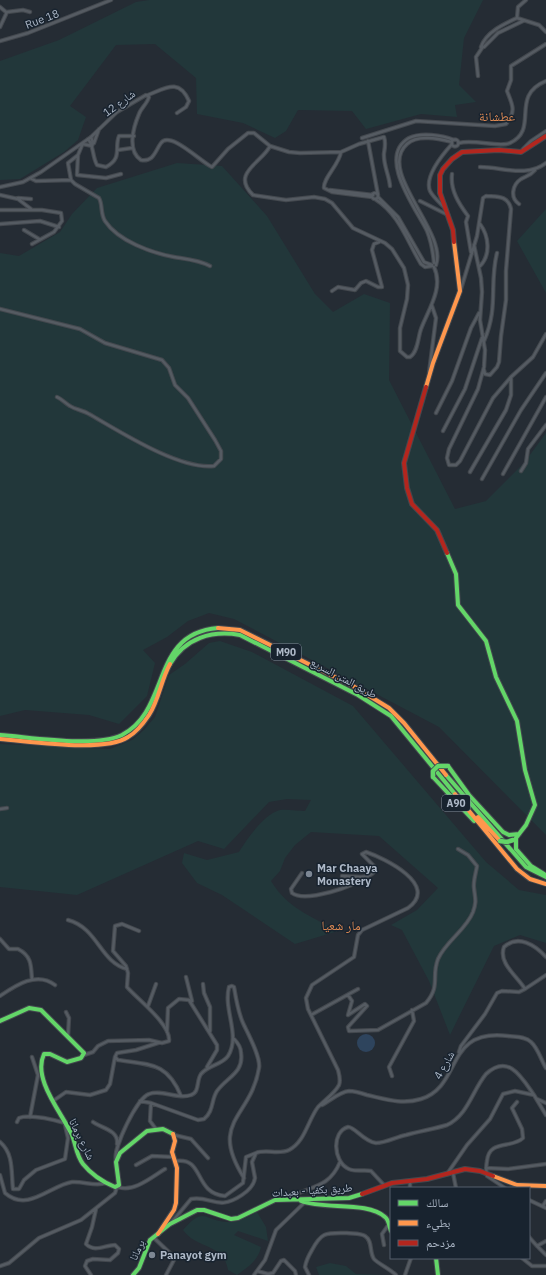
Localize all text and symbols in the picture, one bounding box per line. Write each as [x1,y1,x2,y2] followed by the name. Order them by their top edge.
[23,6,61,32] street label: Rue 18
[100,87,138,119] street label: شارع 12
[479,108,515,125] district label: عطشانة
[271,644,301,660] road number: M90
[308,655,380,701] street label: طريق المتن السريع
[442,795,470,811] road number: A90
[317,861,377,888] place label: Mar Chaaya Monastery
[304,869,314,879] marker: Mar Chaaya Monastery
[321,917,361,934] district label: مار شعيا
[430,1048,458,1082] street label: شارع 4
[66,1116,98,1162] street label: شارع برمانا
[271,1180,353,1200] street label: طريق بكفيا - بعبدات
[390,1187,530,1259] legend
[426,1195,448,1210] text: سالك
[426,1215,450,1233] text: بطيء
[426,1235,455,1251] text: مزدحم
[126,1238,148,1262] street label: برمانا
[160,1248,227,1262] place label: Panayot gym
[147,1250,157,1260] marker: Panayot gym

